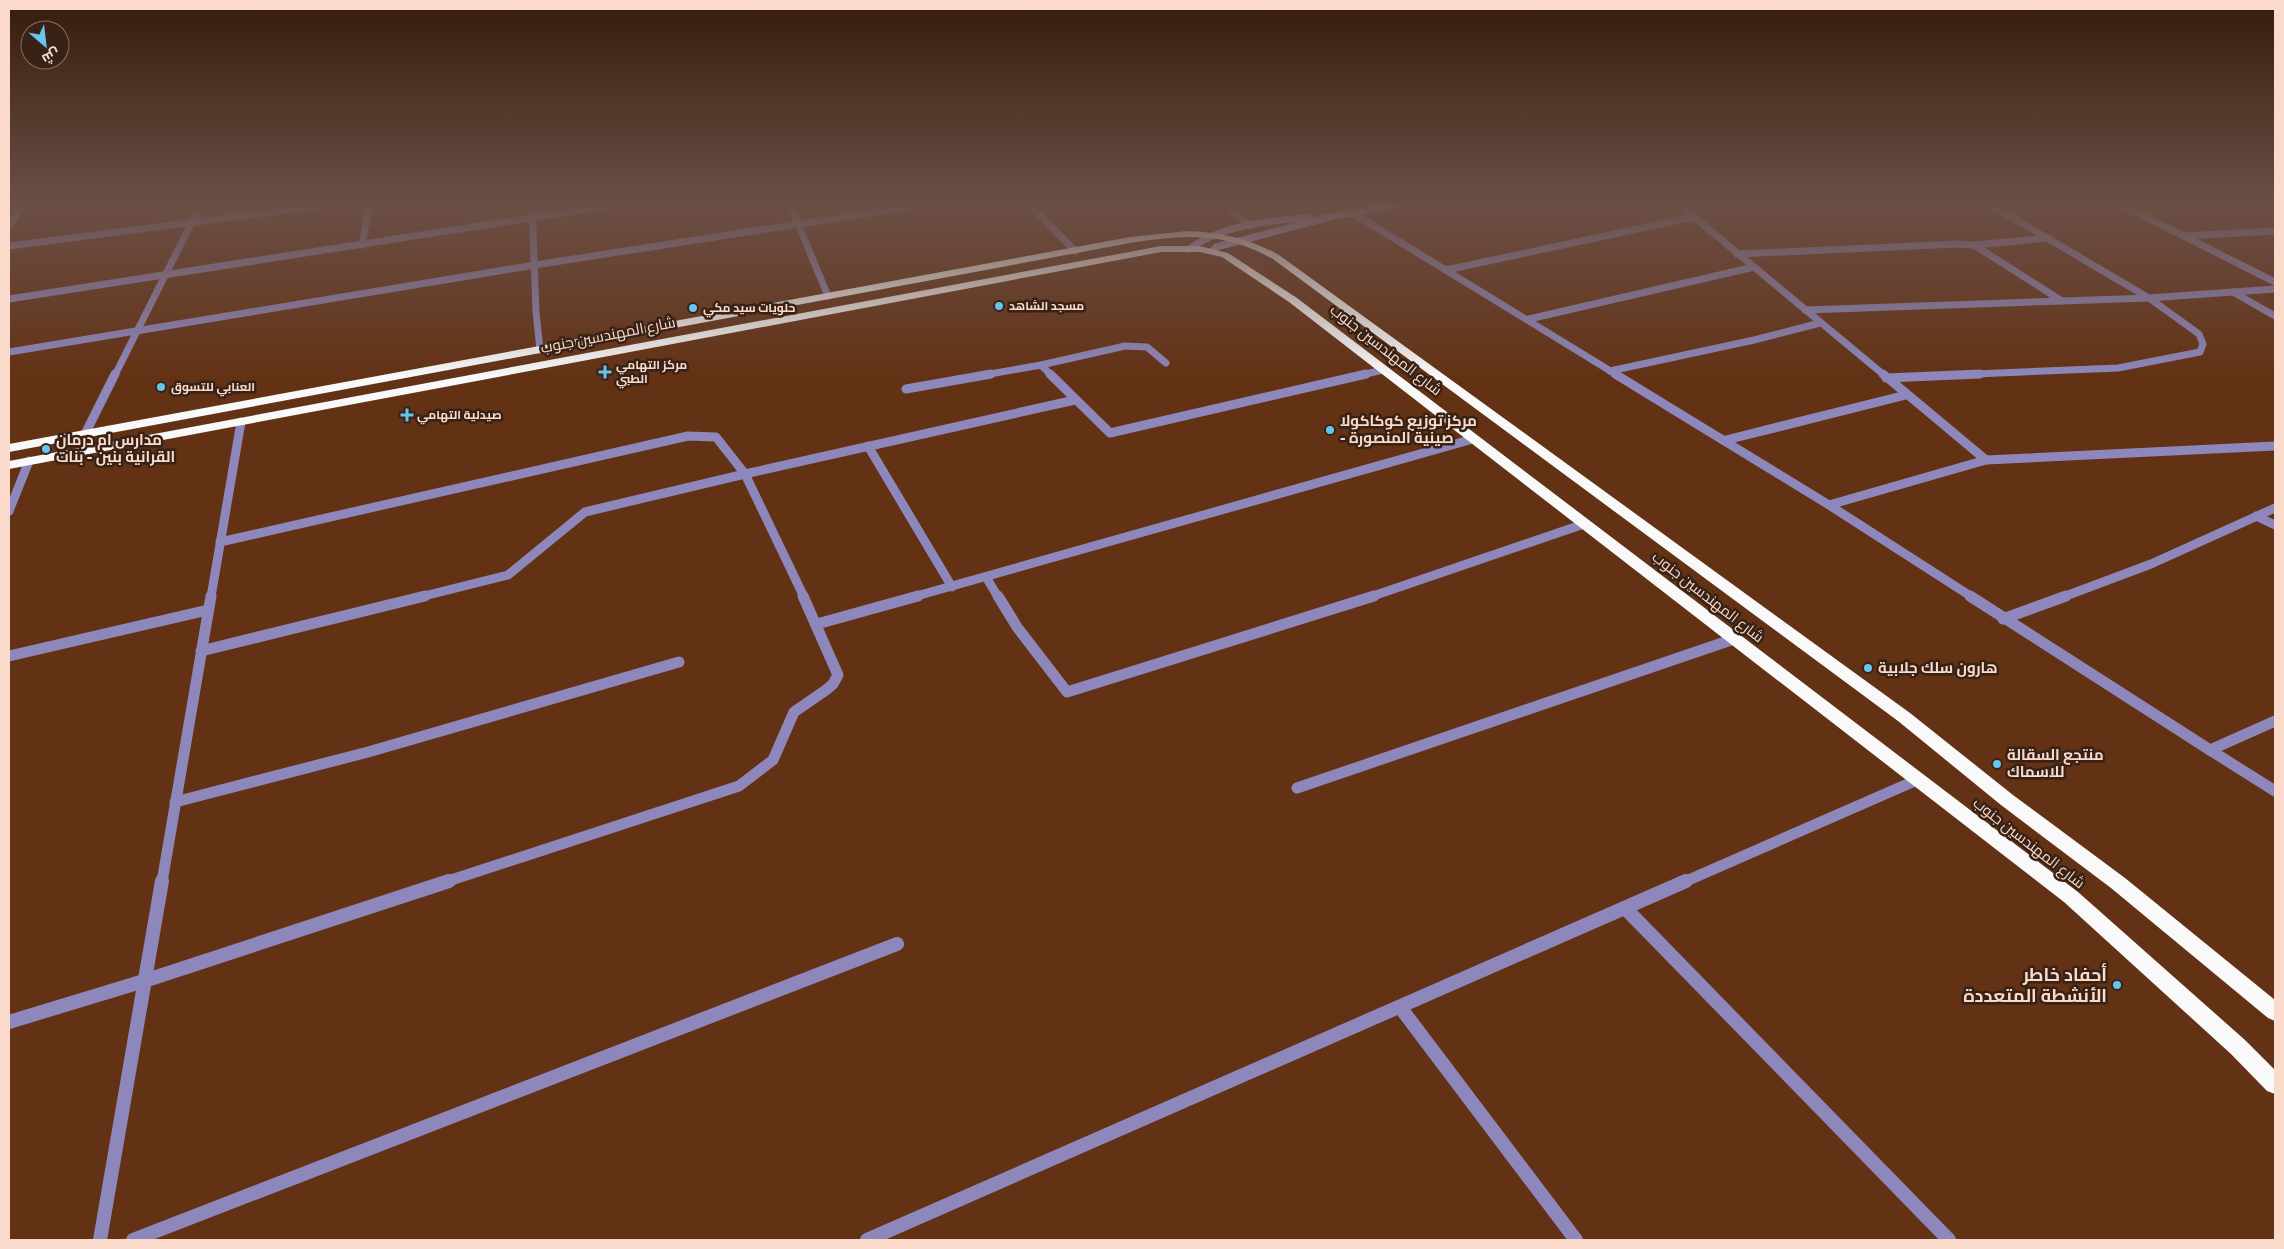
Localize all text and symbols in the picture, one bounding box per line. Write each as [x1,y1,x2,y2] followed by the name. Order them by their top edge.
[20,20,70,70] north arrow
[39,44,63,68] text: ش
[1009,299,1084,314] place label: مسجد الشاهد
[993,300,1005,312] marker: مسجد الشاهد
[703,301,795,318] place label: حلويات سيد مكي
[1325,301,1445,401] street label: شارع المهندسين جنوب
[687,302,699,314] marker: حلويات سيد مكي
[539,313,677,359] street label: شارع المهندسين جنوب
[616,358,687,389] place label: مركز التهامي الطبي
[598,365,612,379] marker: مركز التهامي الطبي
[171,380,255,397] place label: العنابي للتسوق
[155,381,167,393] marker: العنابي للتسوق
[417,408,502,425] place label: صيدلية التهامي
[401,409,413,421] marker: صيدلية التهامي
[1340,412,1477,447] place label: مركز توزيع كوكاكولا - صينية المنصورة
[1324,424,1336,436] marker: مركز توزيع كوكاكولا - صينية المنصورة
[56,431,175,466] place label: مدارس ام درمان القرانية بنين - بنات
[40,443,52,455] marker: مدارس ام درمان القرانية بنين - بنات
[1647,548,1767,648] street label: شارع المهندسين جنوب
[1878,659,1998,677] place label: هارون سلك جلابية
[1862,662,1874,674] marker: هارون سلك جلابية
[2007,746,2104,781] place label: منتجع السقالة للاسماك
[1991,758,2003,770] marker: منتجع السقالة للاسماك
[1968,794,2088,894] street label: شارع المهندسين جنوب
[1963,962,2107,1007] place label: أحفاد خاطر الأنشطة المتعددة
[2111,979,2123,991] marker: أحفاد خاطر الأنشطة المتعددة

